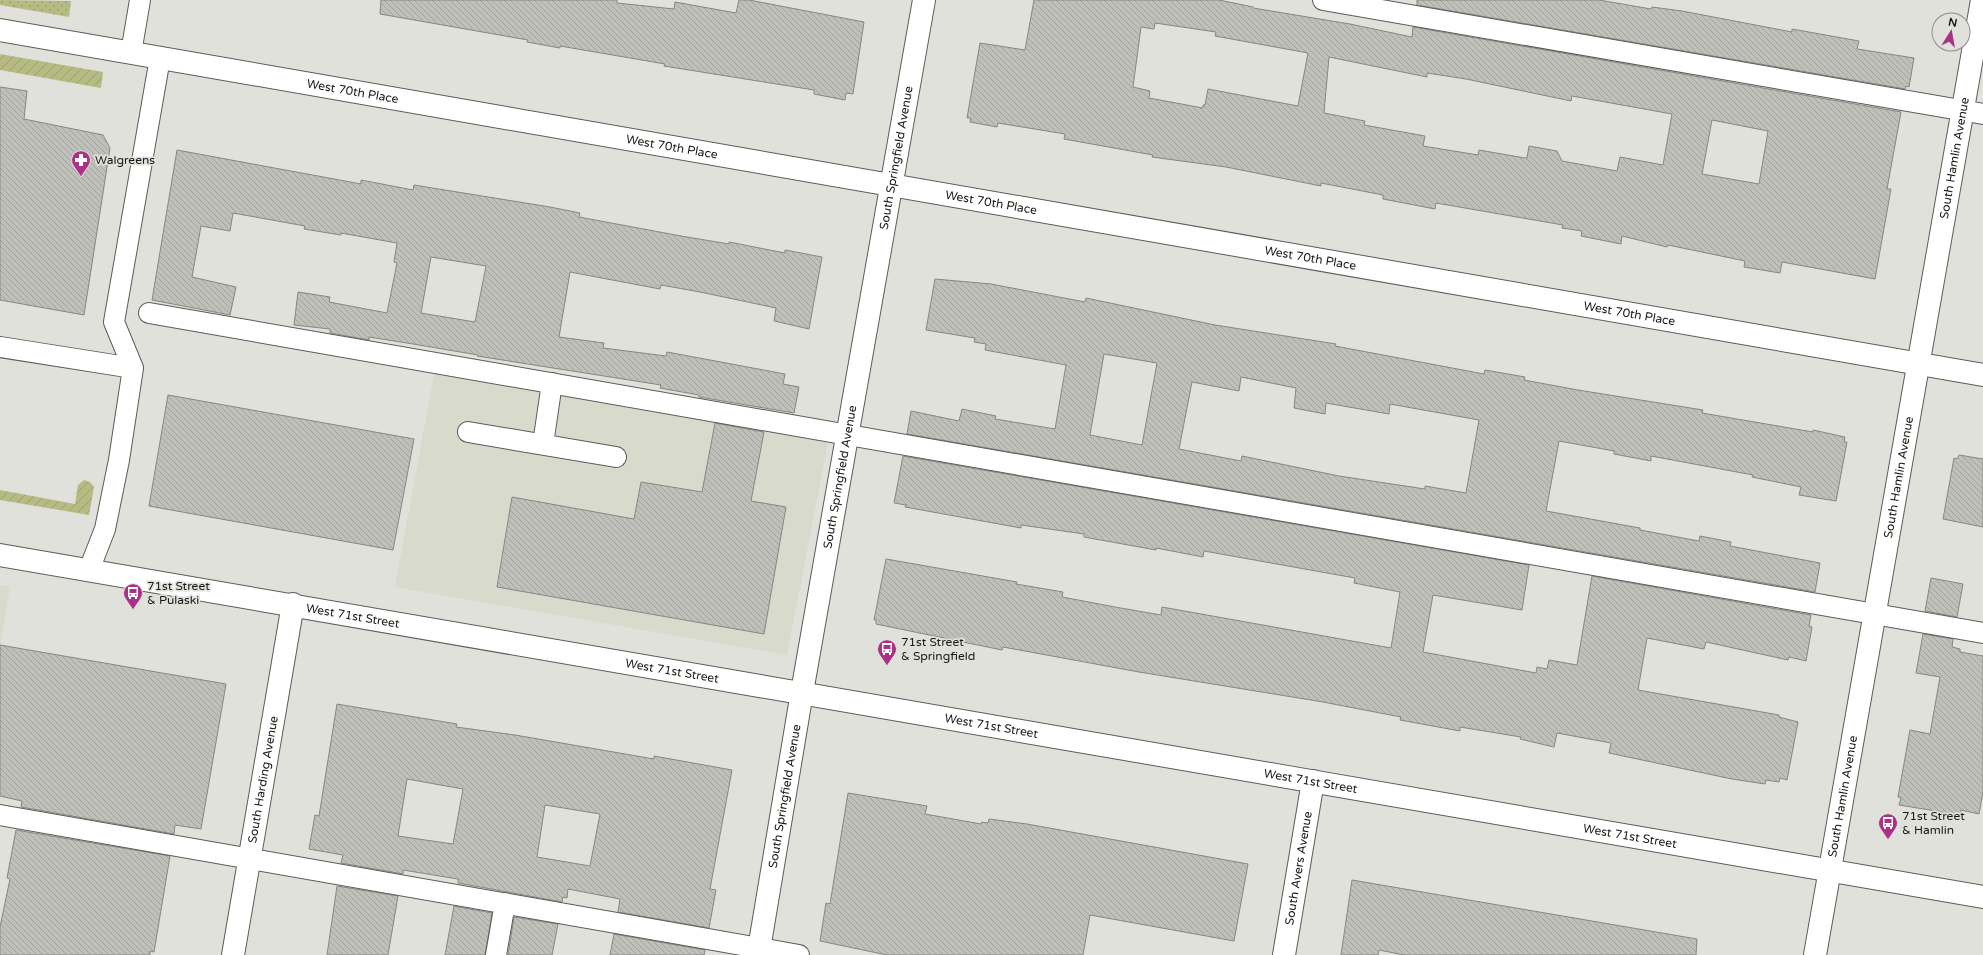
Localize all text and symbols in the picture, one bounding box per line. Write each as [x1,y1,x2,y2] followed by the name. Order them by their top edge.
[1931,12,1971,52] north arrow
[1947,15,1958,30] text: N
[306,77,400,106] street label: West 70th Place
[877,85,916,231] street label: South Springfield Avenue
[1937,96,1972,220] street label: South Hamlin Avenue
[625,132,719,162] street label: West 70th Place
[70,149,92,177] pharmacy icon: Walgreens
[95,153,155,167] place label: Walgreens
[944,188,1038,217] street label: West 70th Place
[1263,243,1357,273] street label: West 70th Place
[1583,299,1677,328] street label: West 70th Place
[820,404,859,550] street label: South Springfield Avenue
[1881,415,1916,539] street label: South Hamlin Avenue
[147,579,210,607] place label: 71st Street & Pulaski
[122,582,144,610] bus stop icon: 71st Street & Pulaski
[305,601,401,631] street label: West 71st Street
[901,635,975,663] place label: 71st Street & Springfield
[876,638,898,666] bus stop icon: 71st Street & Springfield
[624,656,720,686] street label: West 71st Street
[944,711,1040,741] street label: West 71st Street
[245,715,281,844] street label: South Harding Avenue
[766,723,804,869] street label: South Springfield Avenue
[1825,734,1860,858] street label: South Hamlin Avenue
[1263,766,1359,796] street label: West 71st Street
[1902,809,1965,837] place label: 71st Street & Hamlin
[1282,810,1315,926] street label: South Avers Avenue
[1877,812,1899,840] bus stop icon: 71st Street & Hamlin
[1582,821,1678,851] street label: West 71st Street

